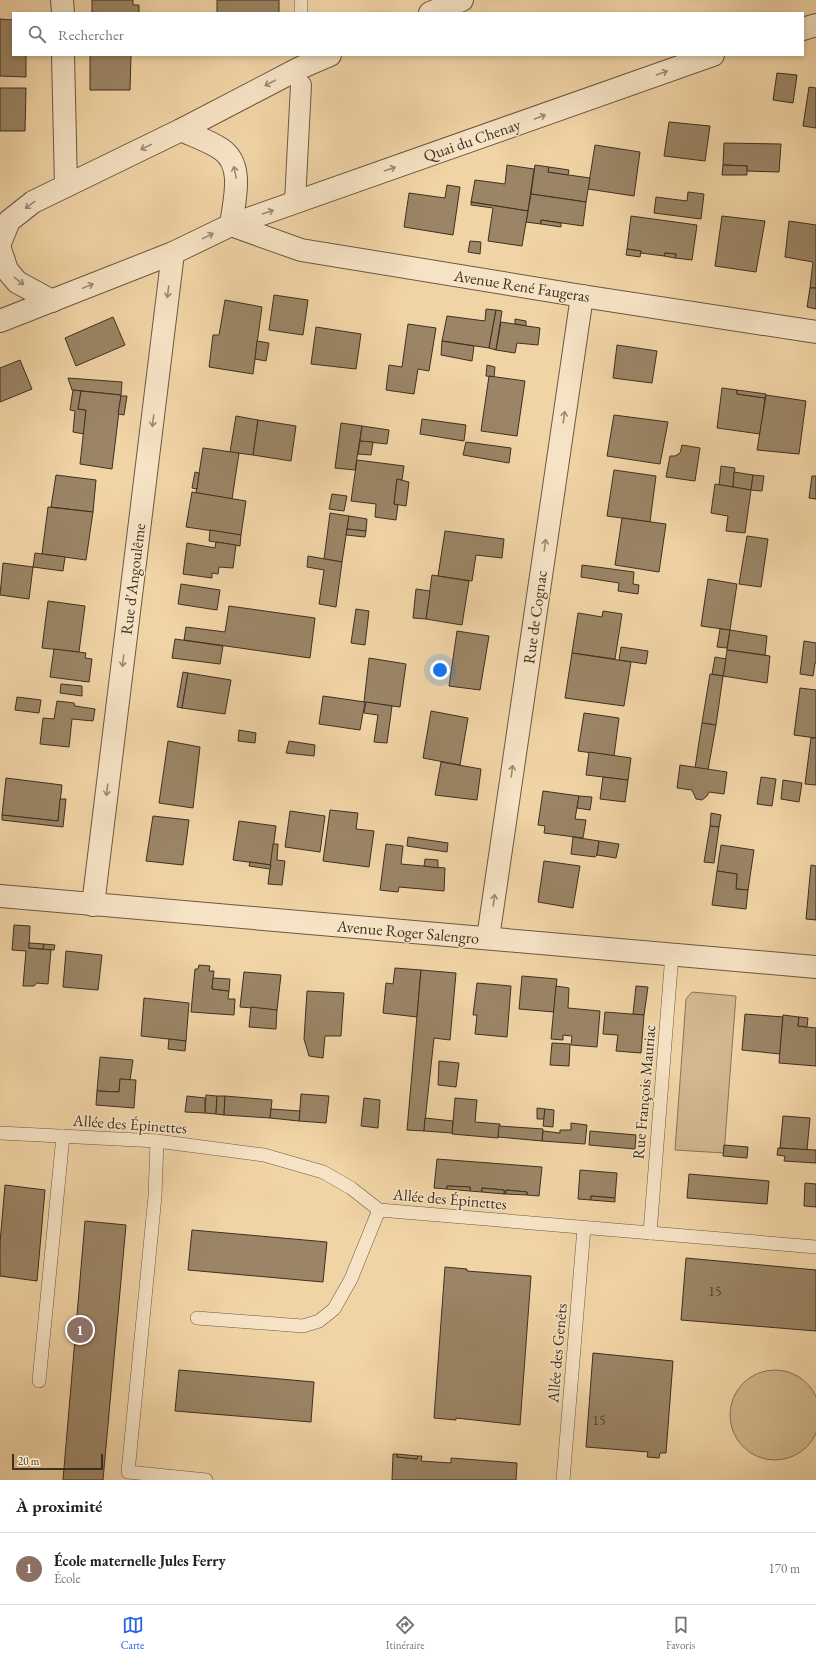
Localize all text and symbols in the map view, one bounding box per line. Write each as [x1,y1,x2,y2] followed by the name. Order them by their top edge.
[12,12,804,56] search box
[26,23,48,45] icon: search
[58,25,124,44] text: Rechercher
[656,69,669,76] one-way arrow
[264,80,276,88] one-way arrow
[533,112,545,120] one-way arrow
[421,113,524,166] street label: Quai du Chenay
[141,144,153,151] one-way arrow
[384,165,397,172] one-way arrow
[231,166,239,179] one-way arrow
[25,200,36,209] one-way arrow
[261,208,274,215] one-way arrow
[202,232,214,239] one-way arrow
[452,265,591,307] street label: Avenue René Faugeras
[13,277,24,285] one-way arrow
[82,282,94,290] one-way arrow
[165,285,172,298] one-way arrow
[560,411,568,424] one-way arrow
[149,414,156,427] one-way arrow
[116,522,150,636] street label: Rue d'Angoulême
[541,539,549,552] one-way arrow
[518,569,552,665] street label: Rue de Cognac
[119,654,127,667] one-way arrow
[430,660,450,680] your location
[508,765,516,778] one-way arrow
[103,783,111,796] one-way arrow
[490,894,498,907] one-way arrow
[335,915,480,949] street label: Avenue Roger Salengro
[628,1024,660,1160] street label: Rue François Mauriac
[71,1109,188,1138] street label: Allée des Épinettes
[391,1183,508,1214] street label: Allée des Épinettes
[708,1282,722,1300] house number: 15
[542,1302,572,1405] street label: Allée des Genêts
[67,1315,93,1345] pin: 1
[592,1411,606,1429] house number: 15
[12,1452,103,1471] scale bar
[18,1454,39,1468] text: 20 m
[16,1495,102,1517] text: À proximité
[54,1551,226,1570] text: École maternelle Jules Ferry
[26,1560,32,1577] text: 1
[769,1560,800,1577] text: 170 m
[54,1570,80,1587] text: École
[121,1614,144,1652] tab: Carte
[386,1614,424,1652] tab: Itinéraire
[666,1614,695,1652] tab: Favoris

